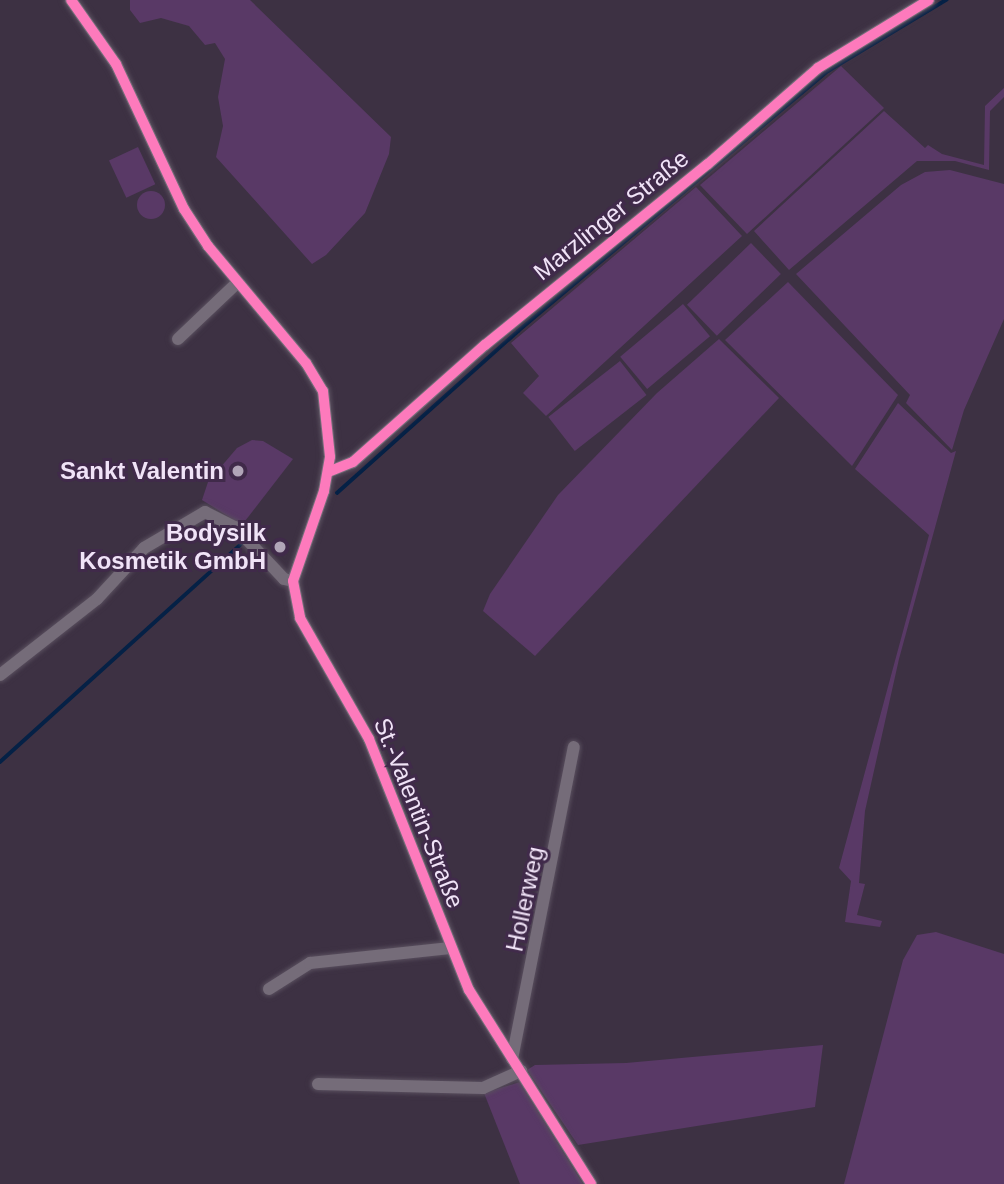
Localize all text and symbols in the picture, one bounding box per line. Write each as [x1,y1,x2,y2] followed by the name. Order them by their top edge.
[528,144,694,286] street label: Marzlinger Straße
[60,457,224,485] place label: Sankt Valentin
[230,463,246,479] marker: Sankt Valentin
[79,519,266,575] place label: Bodysilk Kosmetik GmbH
[272,539,288,555] marker: Bodysilk Kosmetik GmbH
[368,714,470,912] street label: St.-Valentin-Straße
[500,844,550,954] street label: Hollerweg

